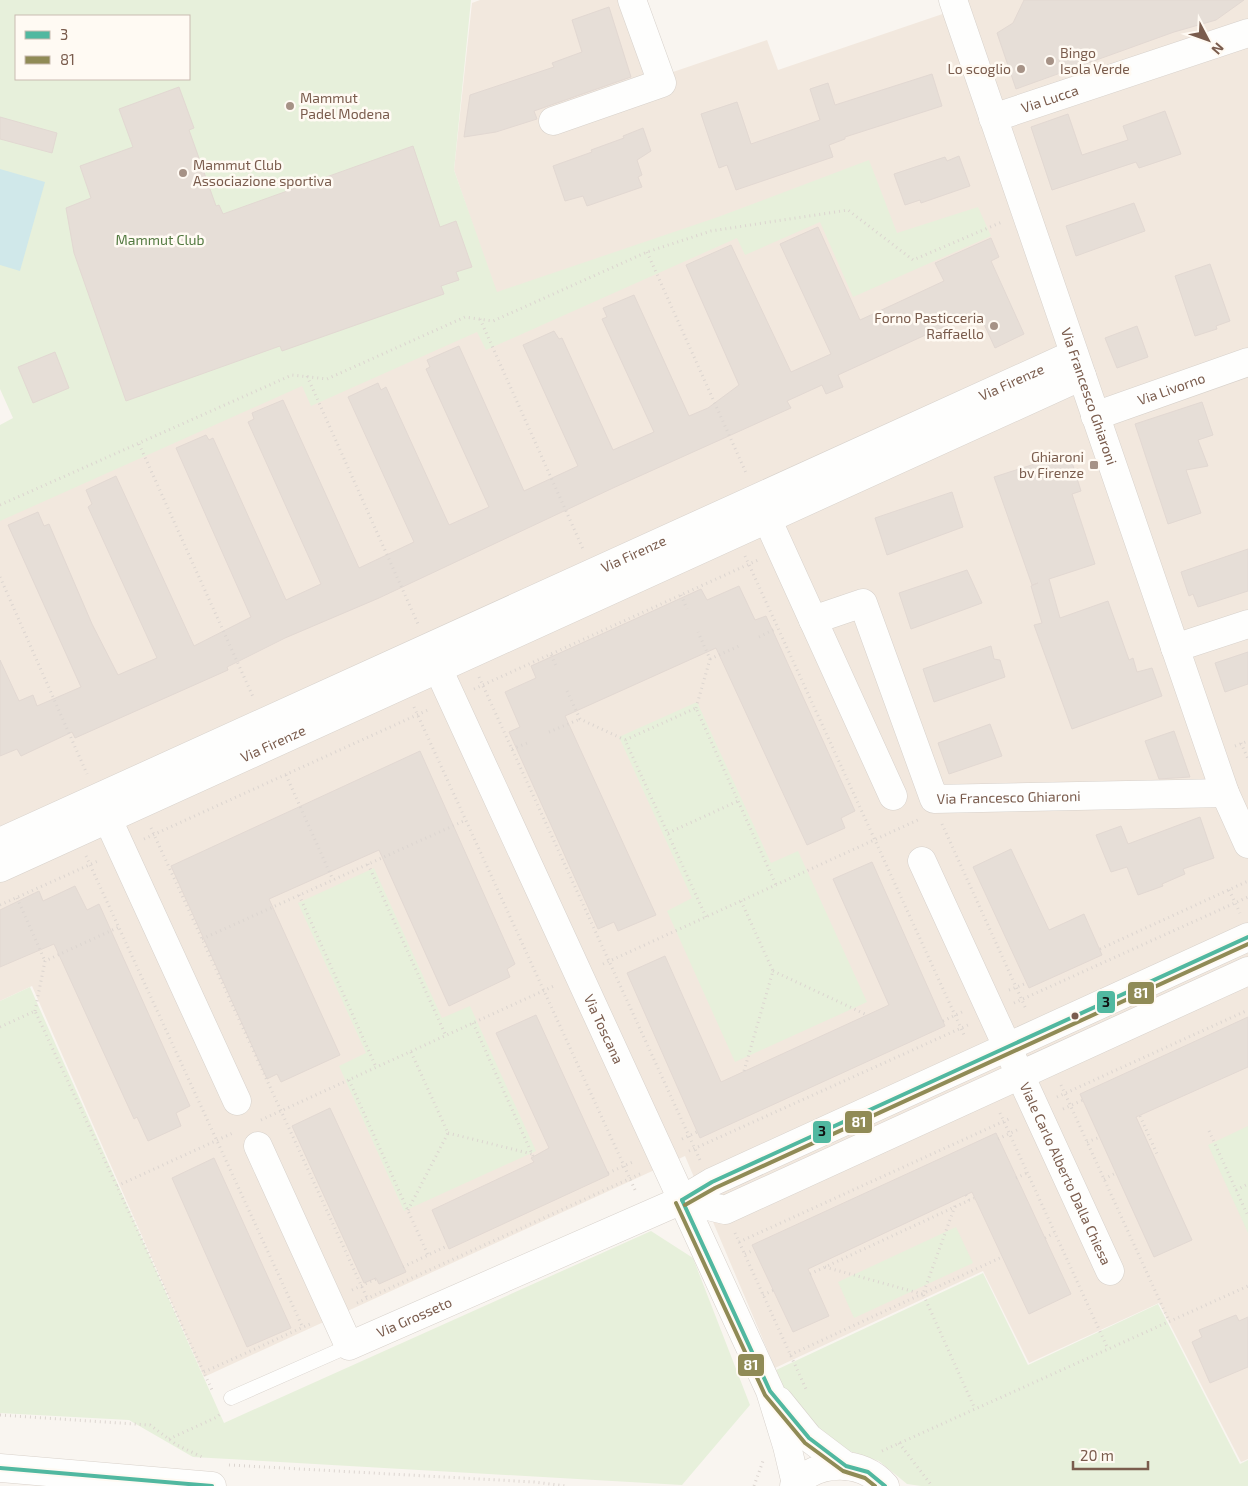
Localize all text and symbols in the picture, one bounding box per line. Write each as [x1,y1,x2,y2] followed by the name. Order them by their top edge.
[15,15,190,80] legend
[1183,15,1233,65] north arrow
[60,25,68,43] text: 3
[1208,39,1228,58] text: N
[1060,44,1130,77] place label: Bingo Isola Verde
[60,50,75,68] text: 81
[1044,55,1056,67] marker: Bingo Isola Verde
[948,60,1011,77] place label: Lo scoglio
[1015,63,1027,75] marker: Lo scoglio
[1019,81,1081,116] street label: Via Lucca
[300,89,390,122] place label: Mammut Padel Modena
[284,100,296,112] marker: Mammut Padel Modena
[193,156,332,189] place label: Mammut Club Associazione sportiva
[177,167,189,179] marker: Mammut Club Associazione sportiva
[115,231,205,248] park label: Mammut Club
[874,309,984,342] place label: Forno Pasticceria Raffaello
[988,320,1000,332] marker: Forno Pasticceria Raffaello
[1058,325,1121,467] street label: Via Francesco Ghiaroni
[976,360,1046,404] street label: Via Firenze
[1135,369,1207,408] street label: Via Livorno
[1019,448,1084,481] place label: Ghiaroni bv Firenze
[1088,459,1100,471] marker: Ghiaroni bv Firenze
[598,531,669,576] street label: Via Firenze
[238,721,308,766] street label: Via Firenze
[937,787,1081,807] street label: Via Francesco Ghiaroni
[1127,981,1155,1005] line badge: 81
[1134,984,1148,1001] text: 81
[1096,990,1116,1014] line badge: 3
[581,991,627,1066] street label: Via Toscana
[1102,993,1110,1010] text: 3
[1070,1011,1080,1021] unlabelled marker
[1017,1079,1115,1268] street label: Viale Carlo Alberto Dalla Chiesa
[844,1110,873,1134] line badge: 81
[852,1113,866,1130] text: 81
[812,1120,832,1144] line badge: 3
[818,1122,826,1139] text: 3
[374,1293,454,1341] street label: Via Grosseto
[737,1353,765,1377] line badge: 81
[744,1356,758,1373] text: 81
[1073,1438,1148,1470] scale bar
[1080,1446,1114,1464] text: 20 m

